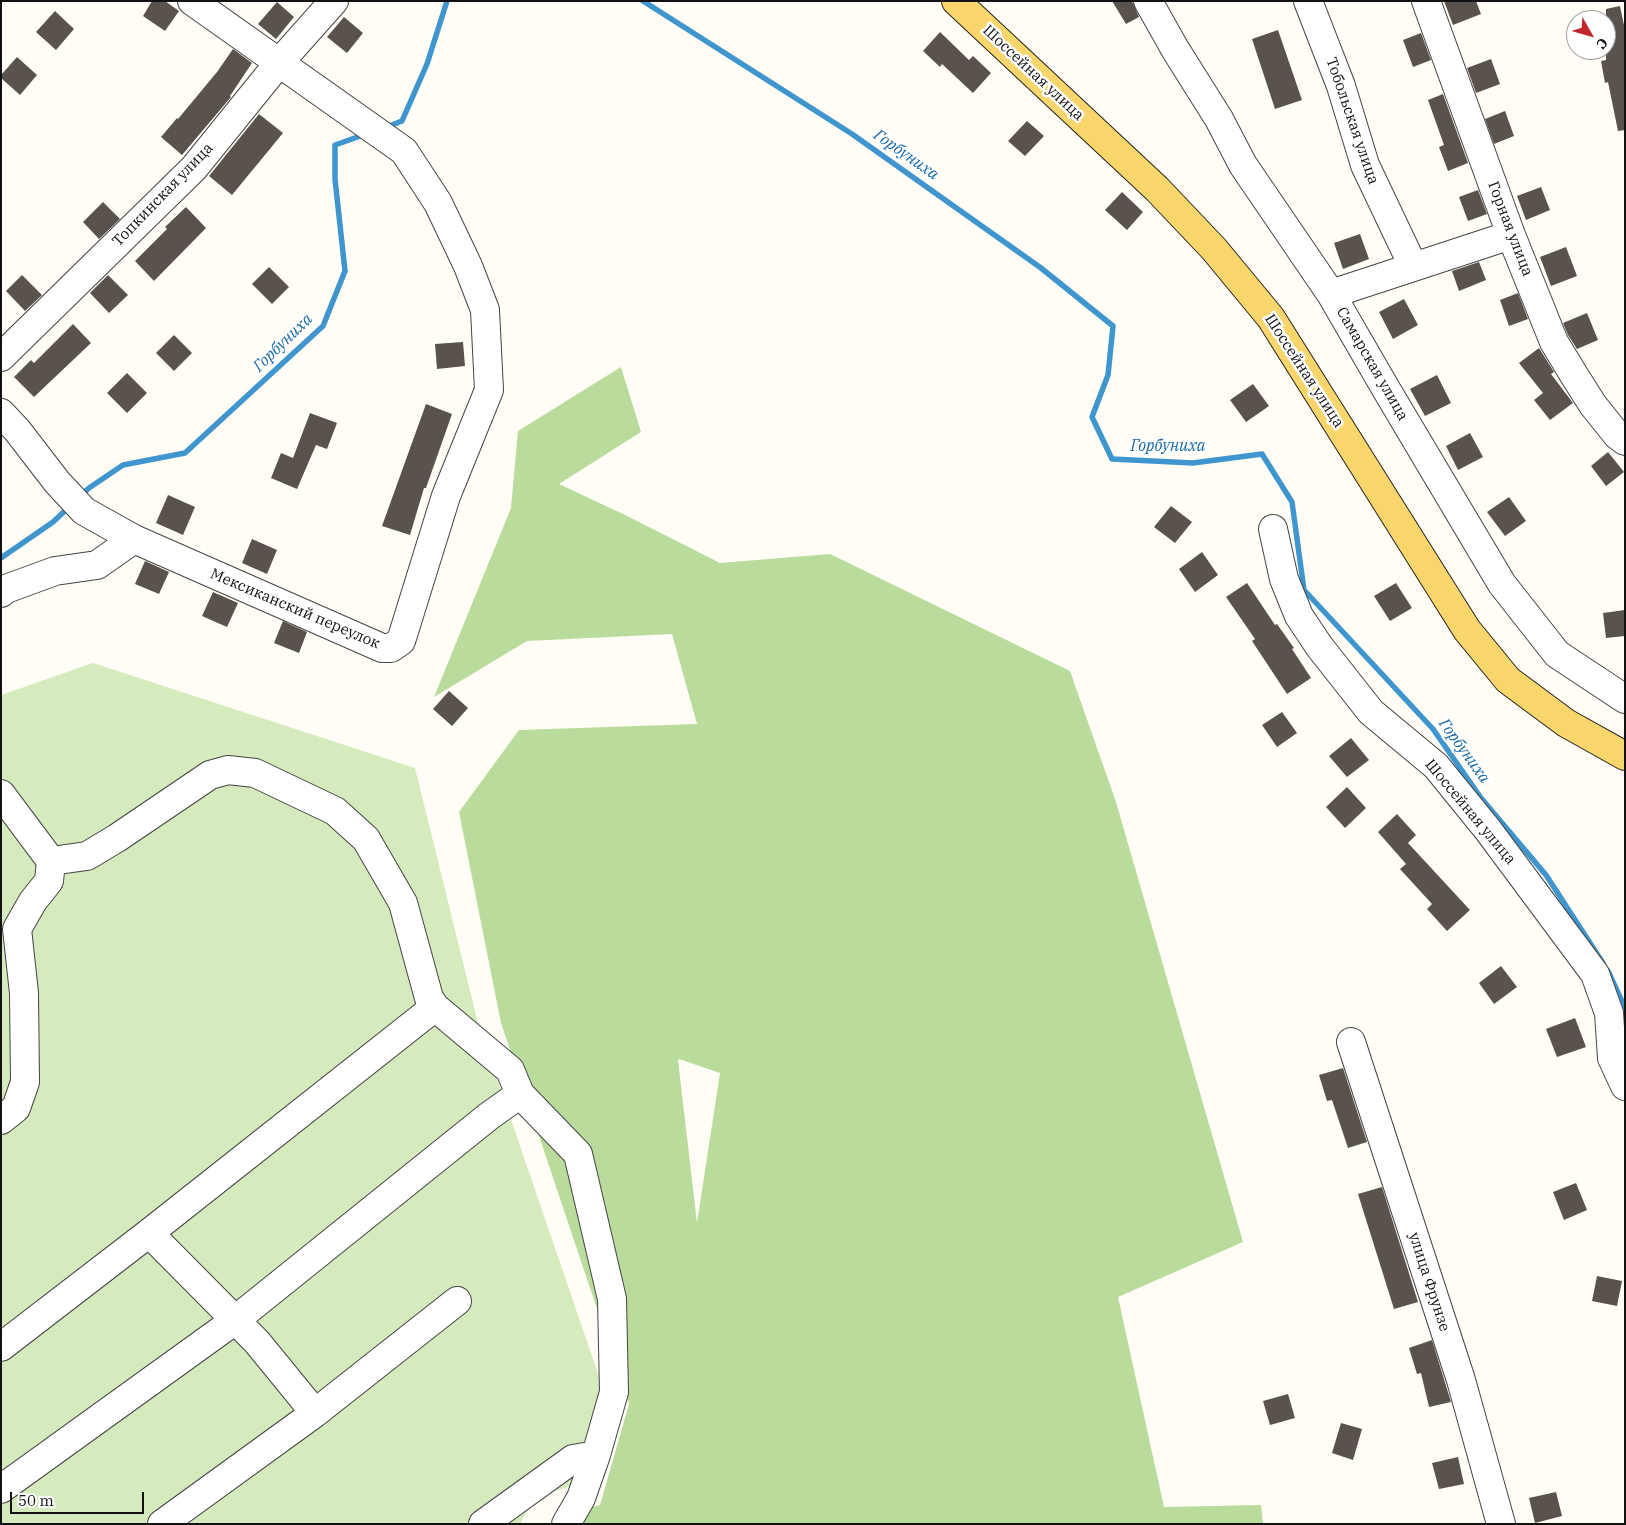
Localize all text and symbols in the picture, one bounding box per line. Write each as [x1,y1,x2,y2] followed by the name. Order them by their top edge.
[1566,10,1616,60] north arrow
[979,22,1087,124] street label: Шоссейная улица
[1592,34,1612,53] text: С
[1322,55,1382,187] street label: Тобольская улица
[870,126,942,184] water label: Горбуниха
[109,139,217,251] street label: Топкинская улица
[1484,179,1536,279] street label: Горная улица
[1332,304,1412,424] street label: Самарская улица
[249,310,317,376] water label: Горбуниха
[1261,311,1347,431] street label: Шоссейная улица
[1130,436,1206,456] water label: Горбуниха
[207,565,383,653] street label: Мексиканский переулок
[1434,715,1494,787] water label: Горбуниха
[1421,756,1519,868] street label: Шоссейная улица
[1405,1230,1453,1334] street label: улица Фрунзе
[12,1482,146,1514] scale bar
[18,1491,54,1510] text: 50 m

